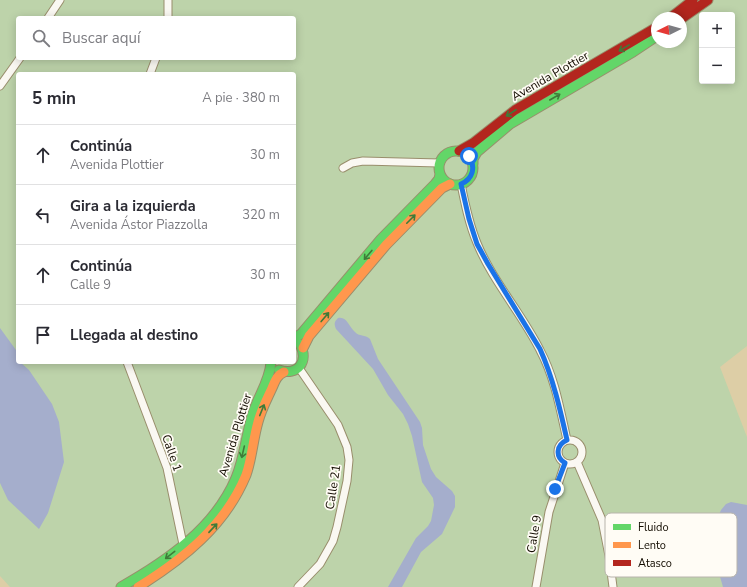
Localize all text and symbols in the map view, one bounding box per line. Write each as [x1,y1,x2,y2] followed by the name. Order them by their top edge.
[651,12,687,48] north arrow
[699,12,735,84] map controls
[699,12,735,48] button: +
[16,16,296,60] search box
[30,27,52,49] icon: search
[62,28,140,48] text: Buscar aquí
[619,44,630,52] one-way arrow
[509,47,592,105] street label: Avenida Plottier
[699,48,735,84] button: −
[32,87,76,110] text: 5 min
[202,89,280,107] text: A pie · 380 m
[549,92,561,100] one-way arrow
[506,108,517,117] one-way arrow
[70,136,132,156] text: Continúa
[32,144,54,166] icon: ahead
[250,146,280,164] text: 30 m
[460,147,478,165] route start
[70,156,164,174] text: Avenida Plottier
[70,196,196,216] text: Gira a la izquierda
[32,204,54,226] icon: left
[242,206,280,224] text: 320 m
[406,214,416,224] one-way arrow
[70,216,208,234] text: Avenida Ástor Piazzolla
[363,249,372,260] one-way arrow
[70,256,132,276] text: Continúa
[32,264,54,286] icon: ahead
[250,266,280,284] text: 30 m
[70,276,111,294] text: Calle 9
[321,312,330,322] one-way arrow
[32,324,54,346] icon: arrive
[70,325,198,345] text: Llegada al destino
[215,391,255,479] street label: Avenida Plottier
[259,405,267,417] one-way arrow
[158,432,186,474] street label: Calle 1
[239,445,247,458] one-way arrow
[322,463,344,511] street label: Calle 21
[546,480,564,498] route end
[605,513,737,577] legend
[523,514,545,554] street label: Calle 9
[638,520,669,535] text: Fluido
[208,523,217,533] one-way arrow
[638,538,666,553] text: Lento
[164,551,175,560] one-way arrow
[638,556,672,571] text: Atasco

